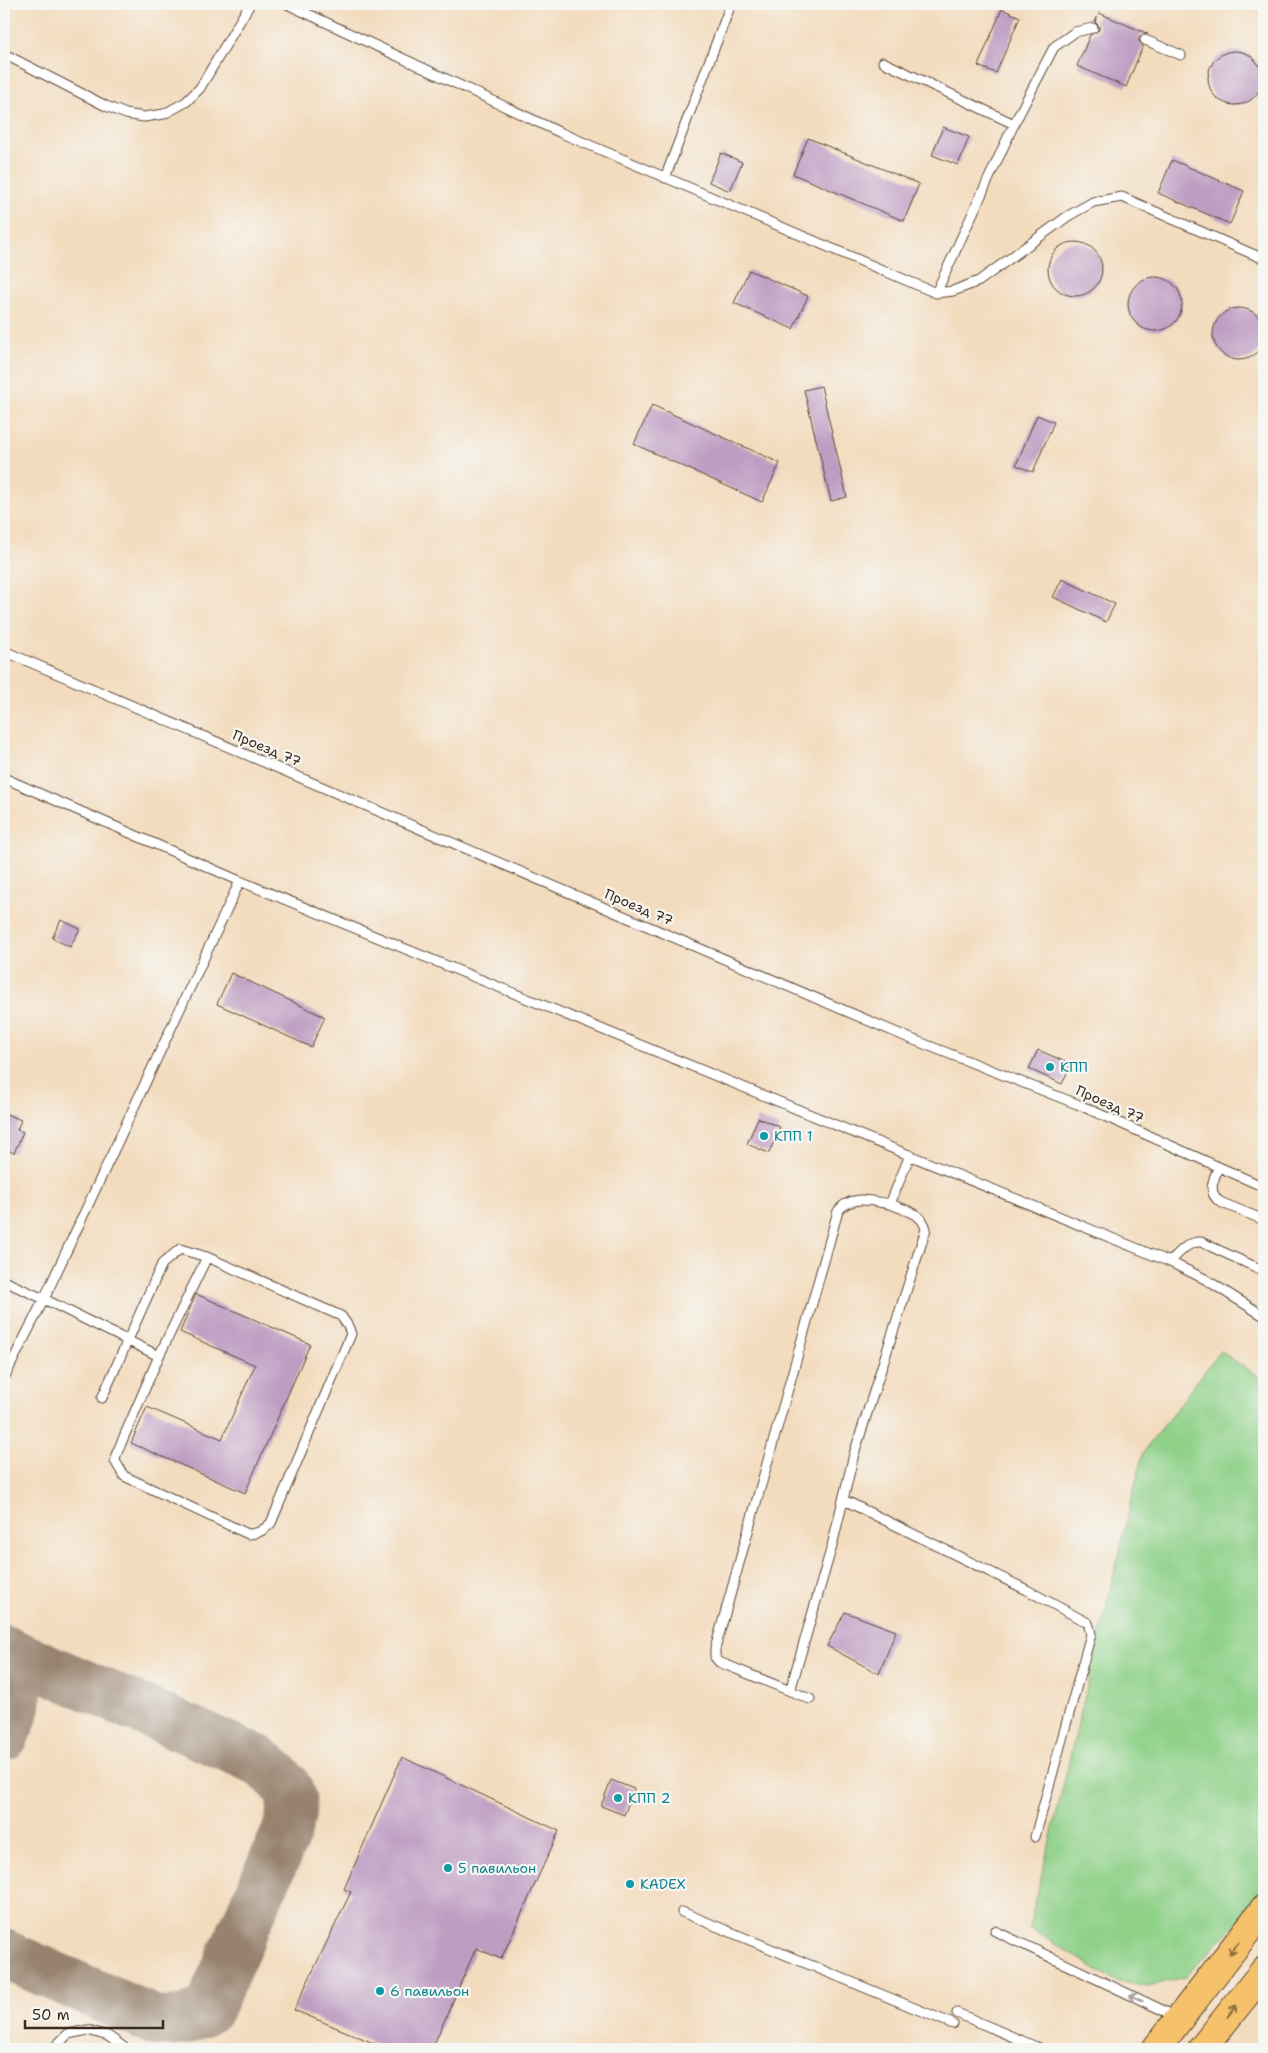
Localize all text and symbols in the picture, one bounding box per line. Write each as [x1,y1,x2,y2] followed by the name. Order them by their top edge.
[230,725,304,771] street label: Проезд 77
[602,884,676,930] street label: Проезд 77
[1060,1058,1088,1076] place label: КПП
[1044,1061,1056,1073] marker: КПП
[1073,1081,1147,1127] street label: Проезд 77
[774,1127,812,1145] place label: КПП 1
[758,1130,770,1142] marker: КПП 1
[628,1789,670,1807] place label: КПП 2
[612,1792,624,1804] marker: КПП 2
[458,1859,536,1877] place label: 5 павильон
[442,1862,454,1874] marker: 5 павильон
[640,1875,686,1893] place label: KADEX
[624,1878,636,1890] marker: KADEX
[1229,1941,1240,1954] one-way arrow
[390,1982,469,2000] place label: 6 павильон
[374,1985,386,1997] marker: 6 павильон
[1129,1992,1144,2002] one-way arrow
[25,1998,162,2030] scale bar
[32,2005,70,2025] text: 50 m
[1227,2005,1238,2018] one-way arrow

